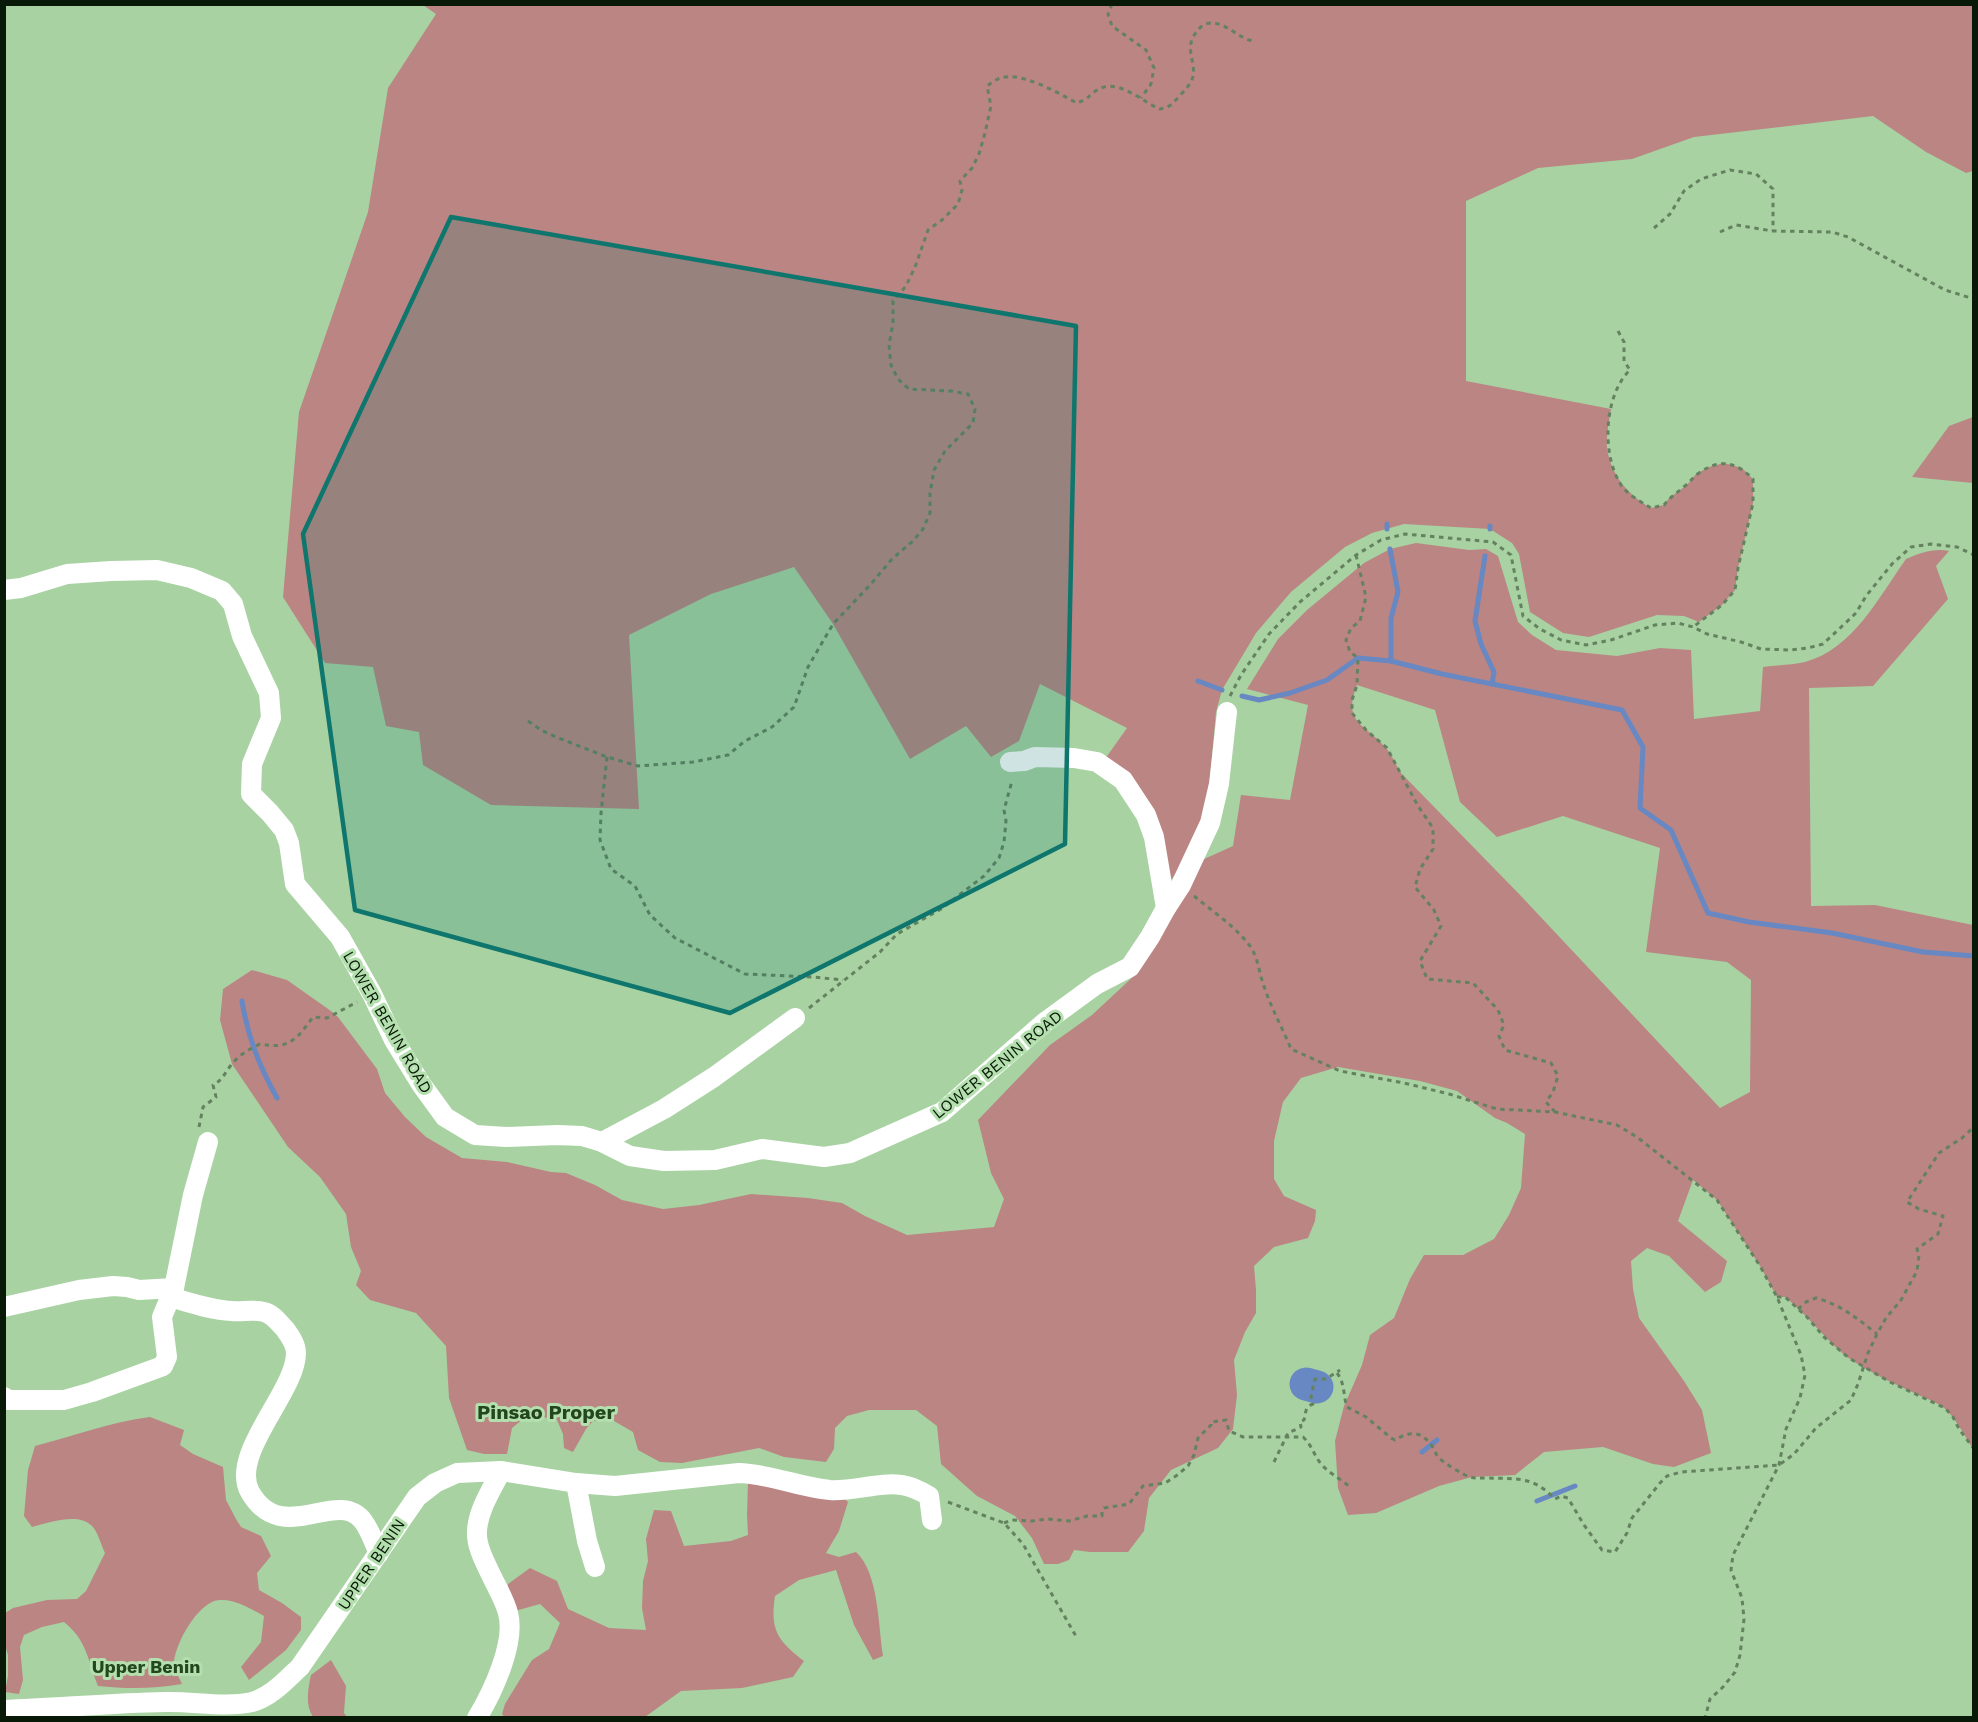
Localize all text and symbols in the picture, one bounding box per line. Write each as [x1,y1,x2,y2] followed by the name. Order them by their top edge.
[339,948,436,1097] street label: LOWER BENIN ROAD
[929,1006,1066,1123] street label: LOWER BENIN ROAD
[477,1400,615,1424] district label: Pinsao Proper
[334,1515,409,1614] street label: UPPER BENIN
[92,1656,200,1677] district label: Upper Benin

